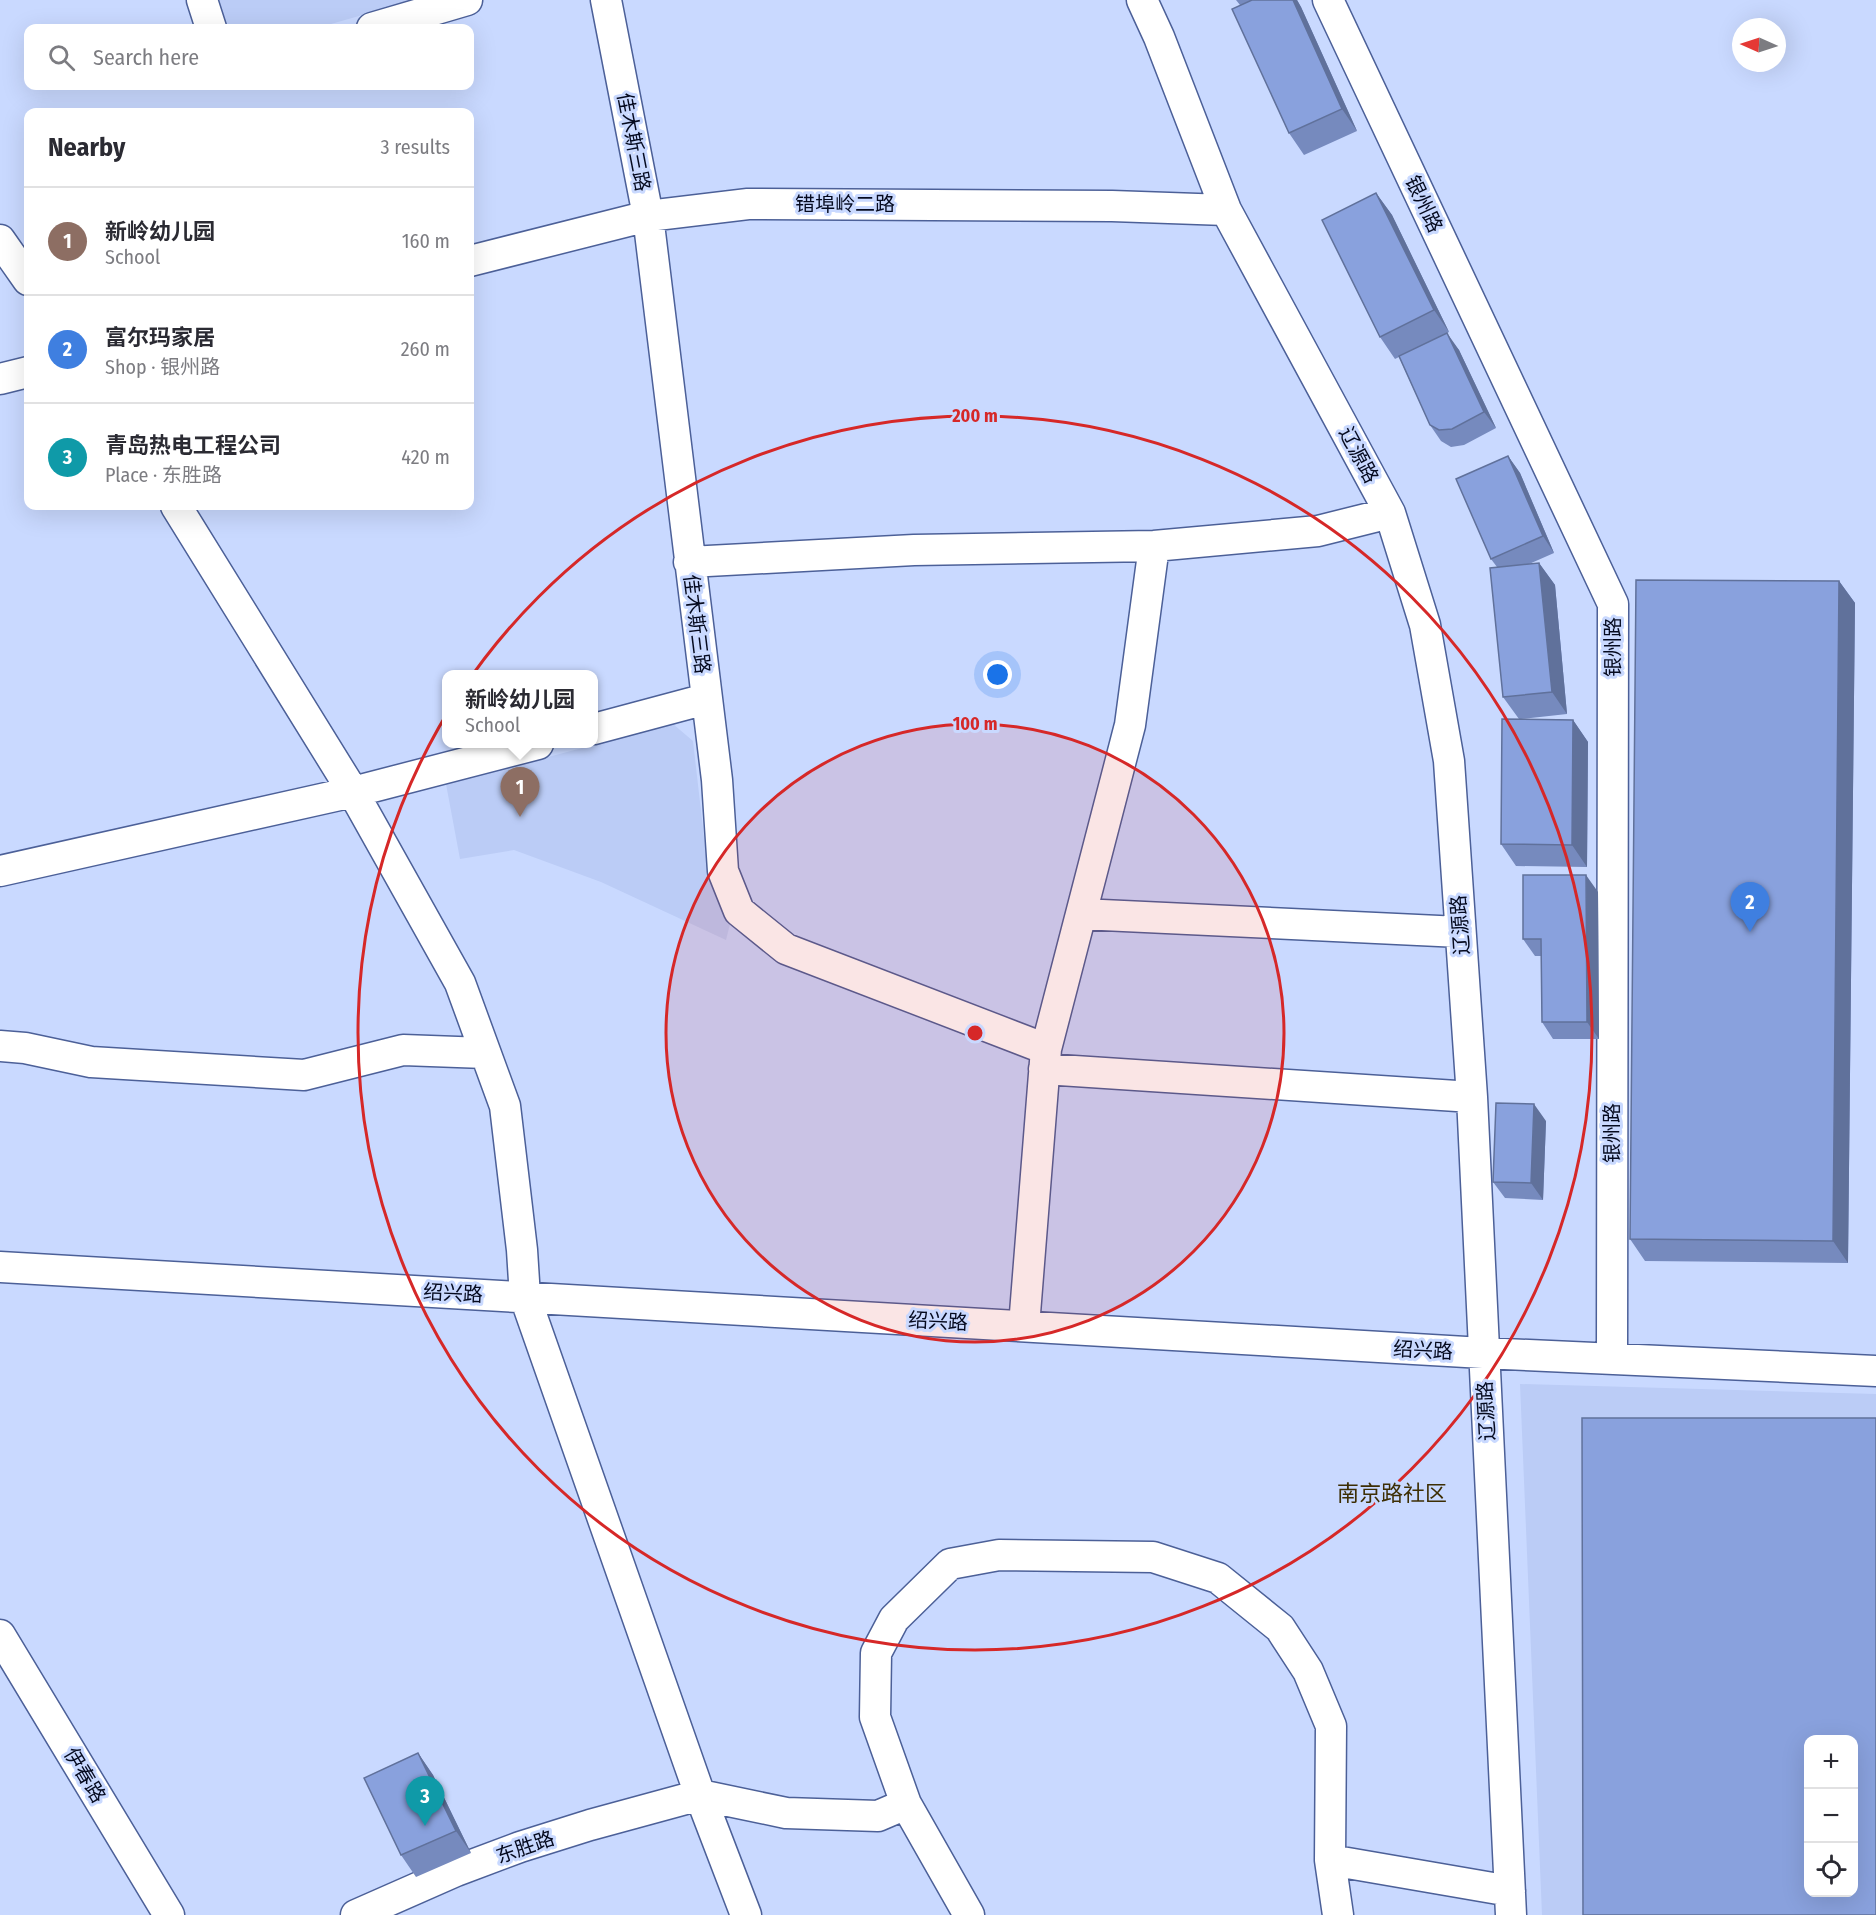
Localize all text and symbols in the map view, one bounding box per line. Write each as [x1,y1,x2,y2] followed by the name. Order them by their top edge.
[1732,18,1786,72] north arrow
[24,24,474,90] search box
[45,41,78,74] icon: search
[93,44,199,71] text: Search here
[613,91,655,193] street label: 佳木斯三路
[48,132,125,163] text: Nearby
[381,135,450,159] text: 3 results
[1400,172,1448,236] street label: 银州路
[795,192,895,216] street label: 错埠岭二路
[105,218,215,245] text: 新岭幼儿园
[63,229,72,253] text: 1
[402,229,450,253] text: 160 m
[105,245,160,269] text: School
[105,324,215,351] text: 富尔玛家居
[63,337,72,361] text: 2
[401,337,450,361] text: 260 m
[105,355,220,379] text: Shop · 银州路
[951,405,998,427] text: 200 m
[1334,423,1384,487] street label: 辽源路
[105,432,281,459] text: 青岛热电工程公司
[63,445,72,469] text: 3
[401,445,450,469] text: 420 m
[105,463,222,487] text: Place · 东胜路
[679,573,715,675] street label: 佳木斯三路
[1601,617,1625,677] street label: 银州路
[983,660,1012,689] your location
[442,670,598,748] popup
[465,686,575,713] text: 新岭幼儿园
[465,713,520,737] text: School
[953,713,997,735] text: 100 m
[500,768,540,817] pin: 1
[1730,882,1770,932] pin: 2
[1446,894,1474,956] street label: 辽源路
[965,1023,985,1043] centre of rings
[1600,1103,1624,1163] street label: 银州路
[422,1279,484,1307] street label: 绍兴路
[907,1307,969,1335] street label: 绍兴路
[1392,1336,1454,1364] street label: 绍兴路
[1472,1380,1500,1442] street label: 辽源路
[1337,1480,1447,1507] district label: 南京路社区
[1804,1735,1858,1897] map controls
[1804,1735,1858,1789] button: +
[59,1743,111,1807] street label: 伊春路
[406,1776,444,1826] pin: 3
[1804,1789,1858,1843] button: −
[493,1826,557,1868] street label: 东胜路
[1804,1843,1858,1897] button: locate

